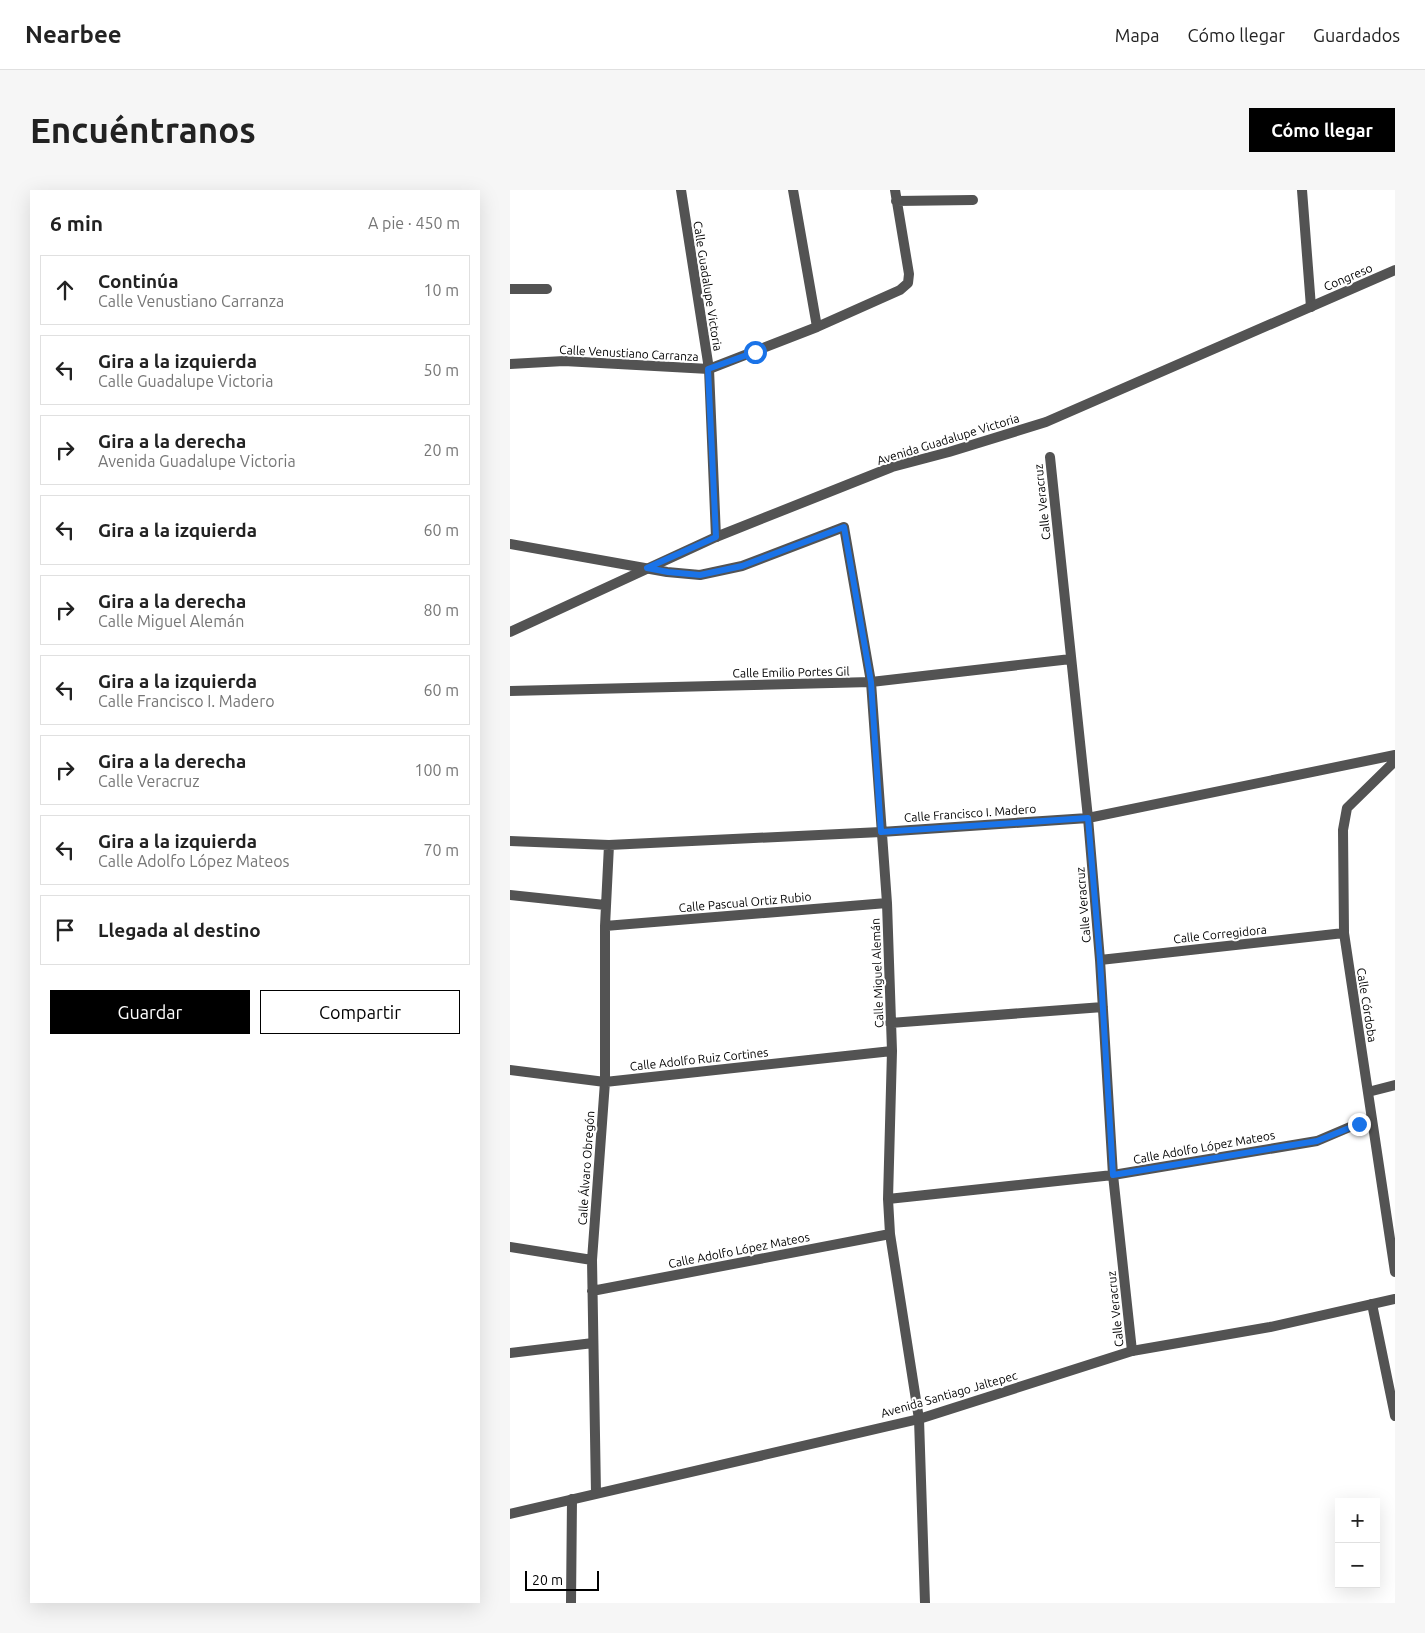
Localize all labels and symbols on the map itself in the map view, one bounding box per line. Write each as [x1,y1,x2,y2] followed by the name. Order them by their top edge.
[691,220,725,352] street label: Calle Guadalupe Victoria
[1322,261,1374,293] street label: Congreso
[744,341,767,364] route start
[559,343,699,363] street label: Calle Venustiano Carranza
[875,411,1021,467] street label: Avenida Guadalupe Victoria
[1032,463,1052,541] street label: Calle Veracruz
[732,664,850,680] street label: Calle Emilio Portes Gil
[903,802,1037,824] street label: Calle Francisco I. Madero
[1073,866,1093,944] street label: Calle Veracruz
[678,890,812,914] street label: Calle Pascual Ortiz Rubio
[869,918,885,1028] street label: Calle Miguel Alemán
[1173,923,1267,945] street label: Calle Corregidora
[1355,967,1379,1043] street label: Calle Córdoba
[629,1045,769,1073] street label: Calle Adolfo Ruiz Cortines
[576,1110,596,1226] street label: Calle Álvaro Obregón
[1348,1113,1371,1136] route end
[1132,1128,1276,1166] street label: Calle Adolfo López Mateos
[667,1230,811,1270] street label: Calle Adolfo López Mateos
[1105,1270,1125,1348] street label: Calle Veracruz
[879,1368,1019,1420] street label: Avenida Santiago Jaltepec
[525,1568,599,1591] scale bar

